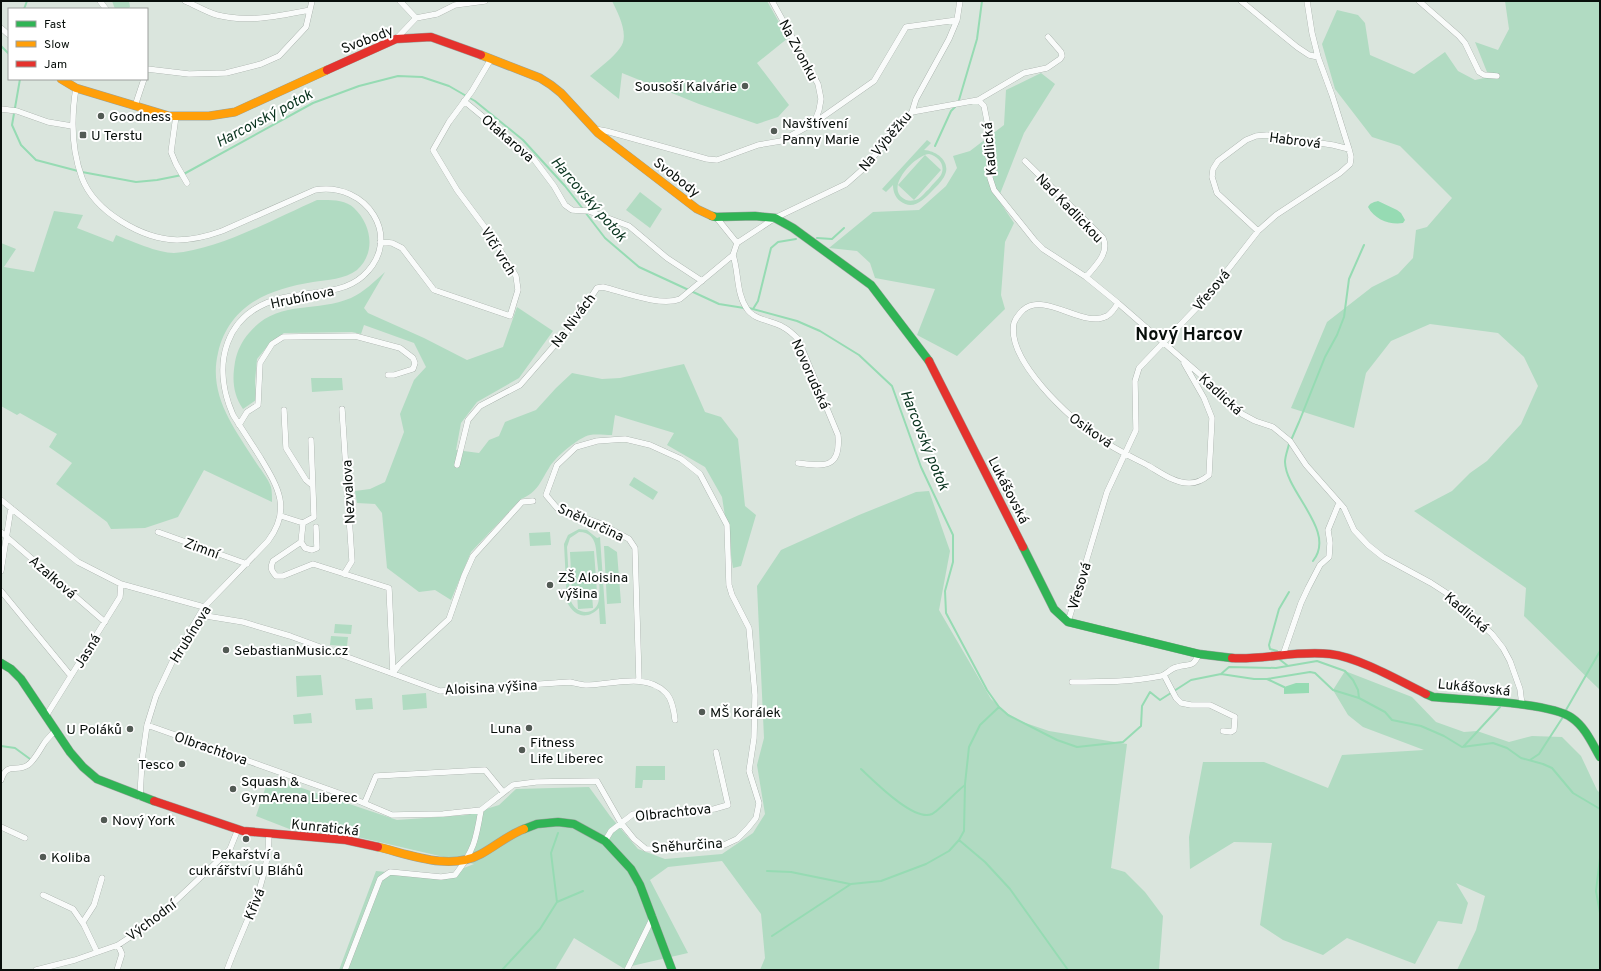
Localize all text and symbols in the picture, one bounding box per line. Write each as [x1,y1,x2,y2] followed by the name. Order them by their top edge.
[8,8,148,80] legend
[44,17,66,33] text: Fast
[774,17,821,84] street label: Na Zvonku
[339,23,396,58] street label: Svobody
[44,37,70,53] text: Slow
[44,57,67,73] text: Jam
[635,79,737,96] place label: Sousoší Kalvárie
[740,81,750,91] marker: Sousoší Kalvárie
[213,86,317,153] water label: Harcovský potok
[856,108,916,176] street label: Na Výběžku
[109,109,171,126] place label: Goodness
[96,111,106,121] marker: Goodness
[477,112,537,167] street label: Otakarova
[782,116,860,149] place label: Navštívení Panny Marie
[980,121,1001,176] street label: Kadlická
[769,126,779,136] marker: Navštívení Panny Marie
[91,128,143,145] place label: U Terstu
[78,130,88,140] marker: U Terstu
[1268,130,1322,153] street label: Habrová
[546,154,630,247] water label: Harcovský potok
[649,155,703,202] street label: Svobody
[1032,171,1106,247] street label: Nad Kadlickou
[476,224,519,279] street label: Vlčí vrch
[1190,267,1234,315] street label: Vřesová
[269,283,336,313] street label: Hrubínova
[548,291,600,351] street label: Na Nivách
[1135,324,1243,347] district label: Nový Harcov
[787,337,833,412] street label: Novorudská
[1195,371,1245,420] street label: Kadlická
[895,388,953,494] water label: Harcovský potok
[1065,410,1115,452] street label: Osiková
[984,454,1032,527] street label: Lukášovská
[339,459,360,524] street label: Nezvalova
[554,501,626,546] street label: Sněhurčina
[182,535,223,564] street label: Zimní
[25,553,79,603] street label: Azalková
[1065,561,1096,612] street label: Vřesová
[558,569,628,603] place label: ZŠ Aloisina výšina
[545,580,555,590] marker: ZŠ Aloisina výšina
[1440,589,1492,637] street label: Kadlická
[167,603,216,667] street label: Hrubínova
[71,632,105,672] street label: Jasná
[234,643,349,660] place label: SebastianMusic.cz
[221,645,231,655] marker: SebastianMusic.cz
[1437,676,1511,701] street label: Lukášovská
[444,678,538,699] street label: Aloisina výšina
[710,704,781,722] place label: MŠ Korálek
[697,707,707,717] marker: MŠ Korálek
[490,721,521,738] place label: Luna
[66,722,122,739] place label: U Poláků
[524,723,534,733] marker: Luna
[125,724,135,734] marker: U Poláků
[172,729,249,770] street label: Olbrachtova
[530,735,604,768] place label: Fitness Life Liberec
[517,745,527,755] marker: Fitness Life Liberec
[138,757,174,774] place label: Tesco
[177,759,187,769] marker: Tesco
[241,774,358,807] place label: Squash & GymArena Liberec
[228,784,238,794] marker: Squash & GymArena Liberec
[634,801,712,826] street label: Olbrachtova
[112,813,175,830] place label: Nový York
[99,815,109,825] marker: Nový York
[290,816,359,840] street label: Kunratická
[241,834,251,844] marker: Pekařství a cukrářství U Bláhů
[651,836,723,857] street label: Sněhurčina
[189,847,303,880] place label: Pekařství a cukrářství U Bláhů
[51,850,90,867] place label: Koliba
[38,852,48,862] marker: Koliba
[241,886,269,923] street label: Křivá
[124,896,181,945] street label: Východní

